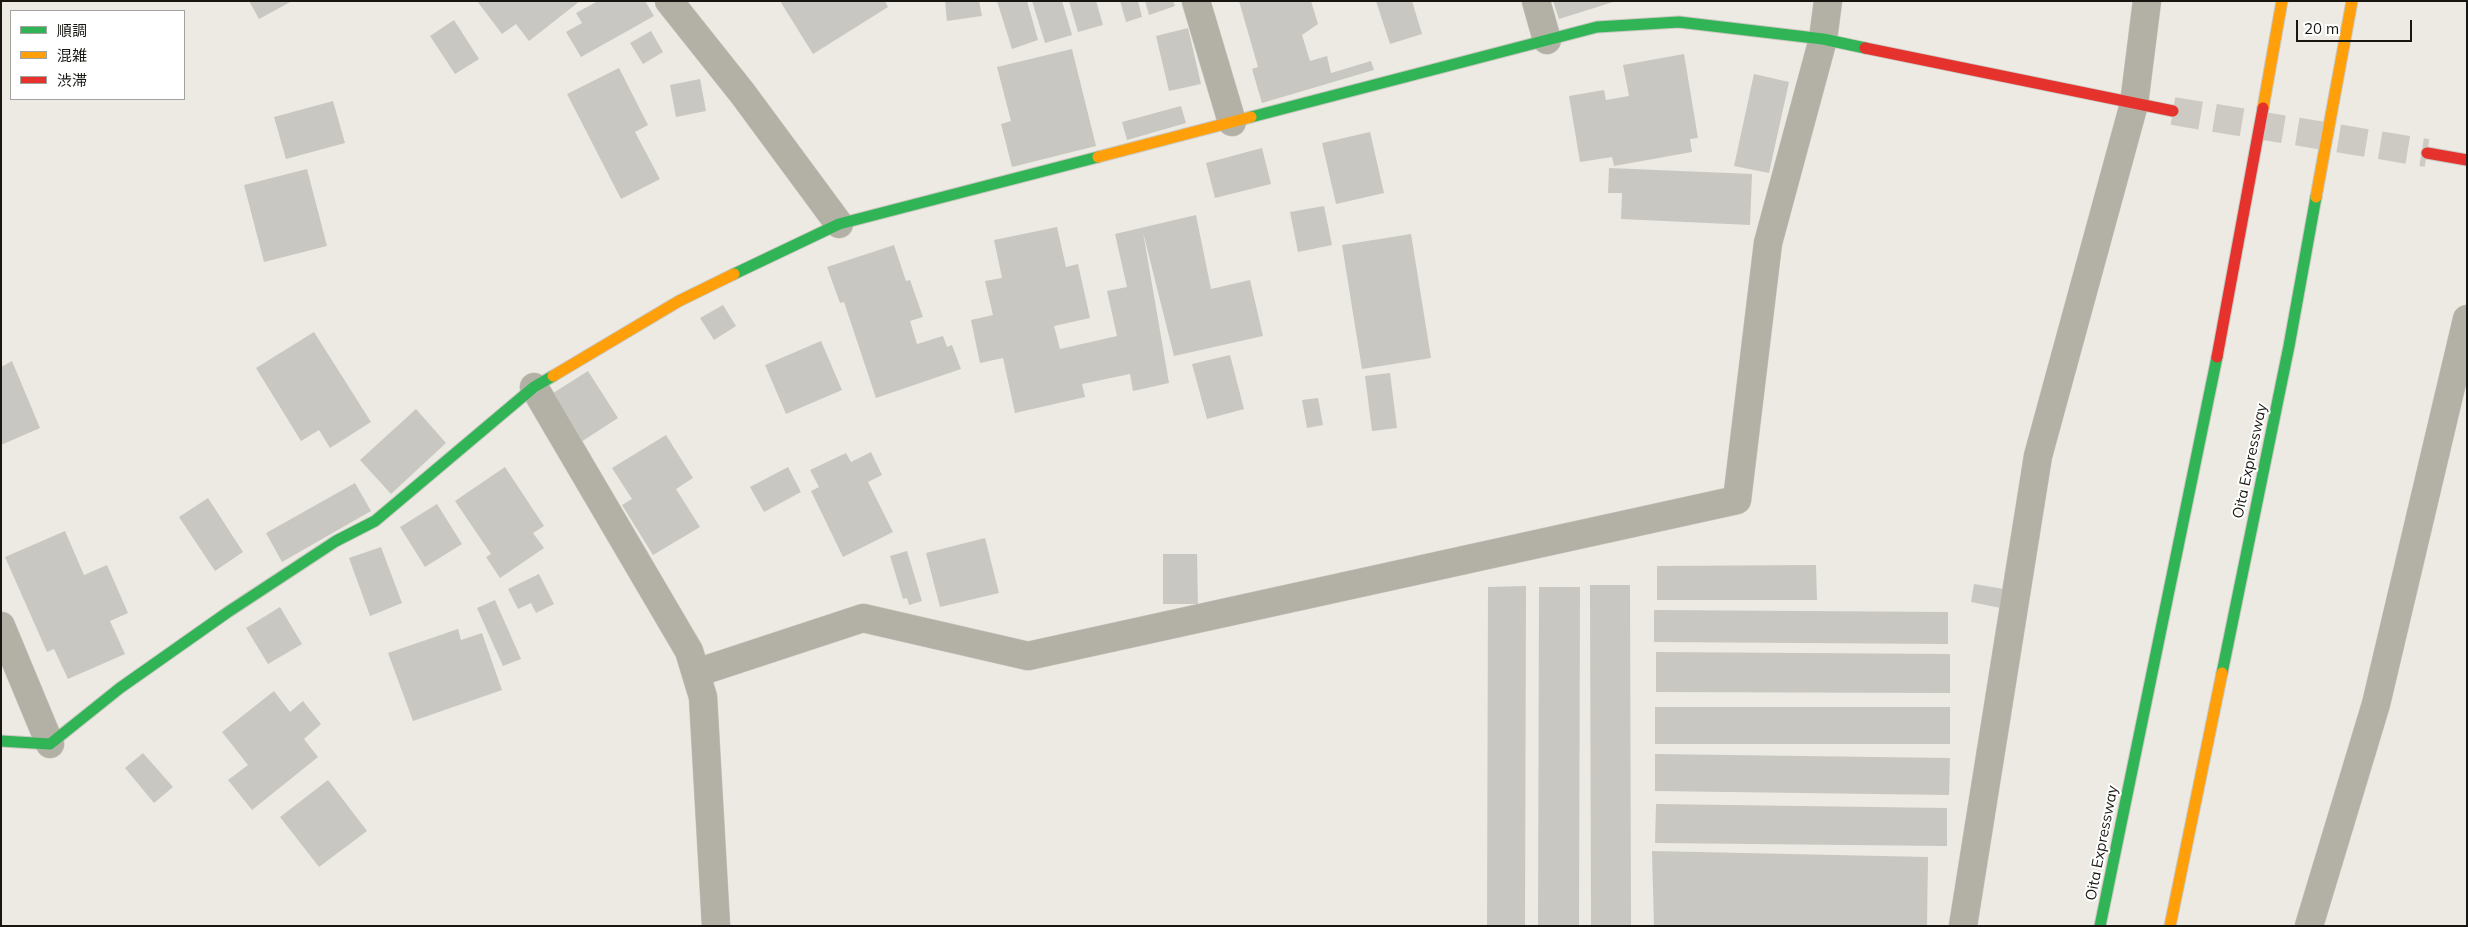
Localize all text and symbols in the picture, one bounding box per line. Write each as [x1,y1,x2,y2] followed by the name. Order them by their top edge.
[10,10,185,100] legend
[2298,10,2414,42] scale bar
[2304,19,2339,38] text: 20 m
[57,21,87,40] text: 順調
[57,46,87,65] text: 混雑
[57,71,87,90] text: 渋滞
[2229,402,2271,520] street label: Oita Expressway
[2082,784,2122,902] street label: Oita Expressway

